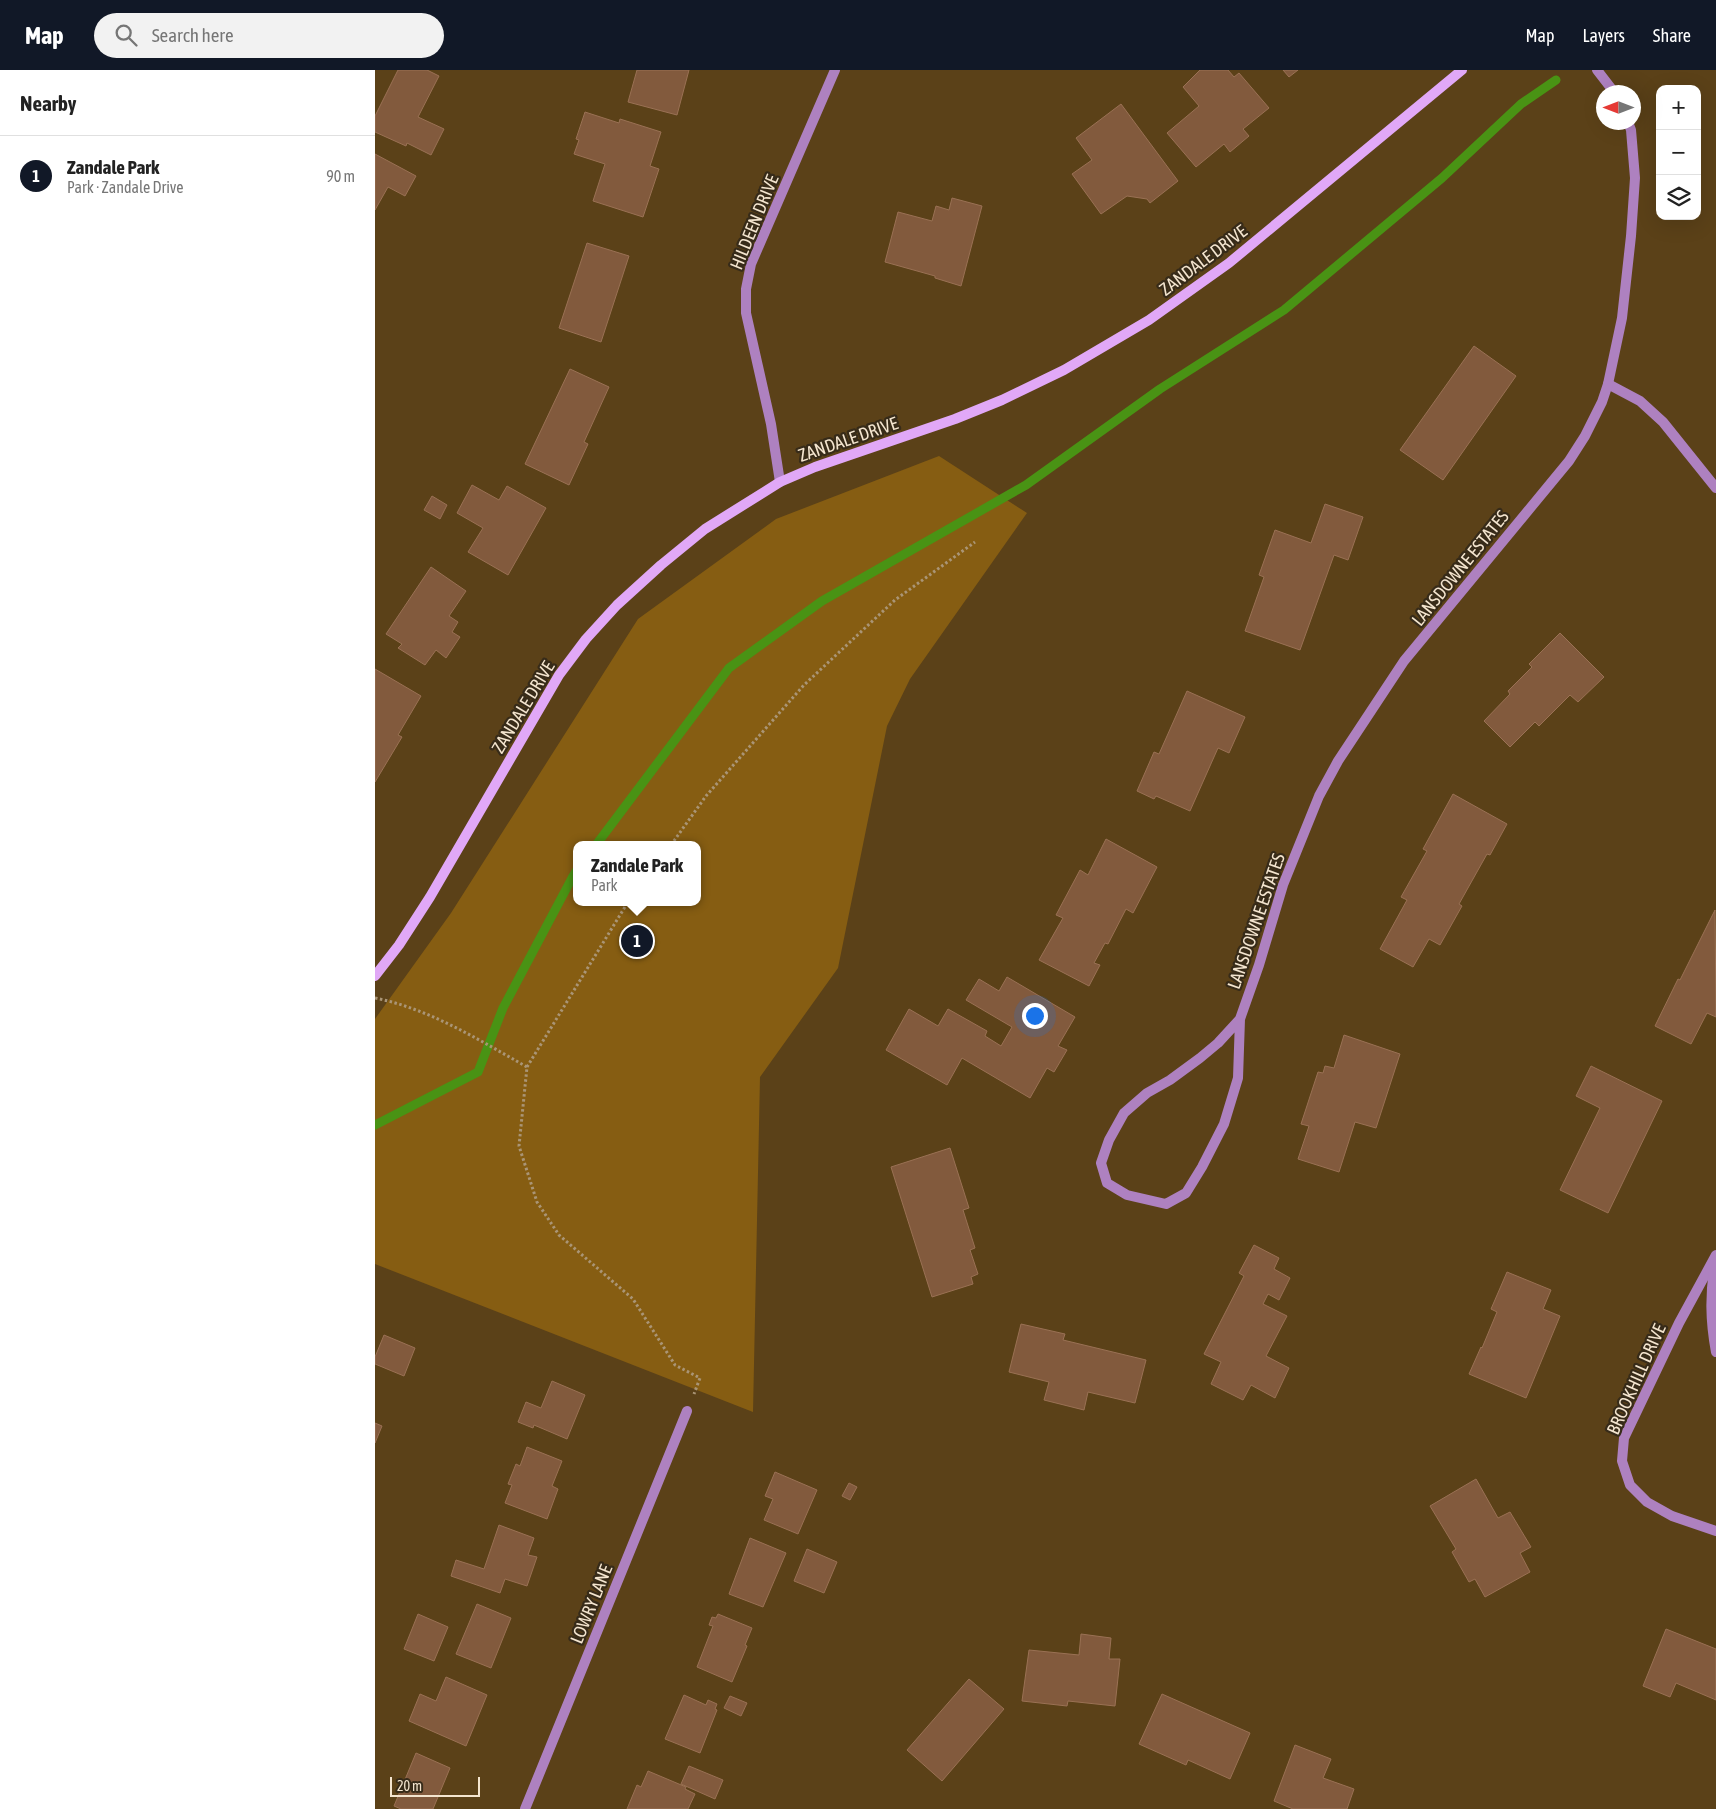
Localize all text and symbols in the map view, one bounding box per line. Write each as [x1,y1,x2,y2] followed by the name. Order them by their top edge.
[94,13,444,58] search box
[112,21,140,49] icon: search
[25,22,64,49] text: Map
[152,24,234,46] text: Search here
[1525,25,1554,46] text: Map
[1582,25,1625,46] text: Layers
[1653,25,1691,46] text: Share
[1596,85,1641,130] north arrow
[1656,85,1701,220] map controls
[1656,85,1701,130] button: +
[20,91,76,115] text: Nearby
[1656,130,1701,175] button: −
[67,156,159,178] text: Zandale Park
[32,167,40,185] text: 1
[326,167,355,185] text: 90 m
[725,171,783,273] street label: HILDEEN DRIVE
[1656,175,1701,220] button: layers
[67,178,184,196] text: Park · Zandale Drive
[1155,220,1251,300] street label: ZANDALE DRIVE
[796,412,901,466] street label: ZANDALE DRIVE
[1407,506,1513,630] street label: LANSDOWNE ESTATES
[487,657,559,757] street label: ZANDALE DRIVE
[573,841,701,906] popup
[1223,850,1289,991] street label: LANSDOWNE ESTATES
[591,854,683,876] text: Zandale Park
[591,876,618,894] text: Park
[621,922,653,960] pin: 1
[1022,1003,1048,1029] your location
[1602,1320,1670,1438] street label: BROOKHILL DRIVE
[566,1561,616,1647] street label: LOWRY LANE
[390,1774,480,1797] scale bar
[397,1778,422,1794] text: 20 m

